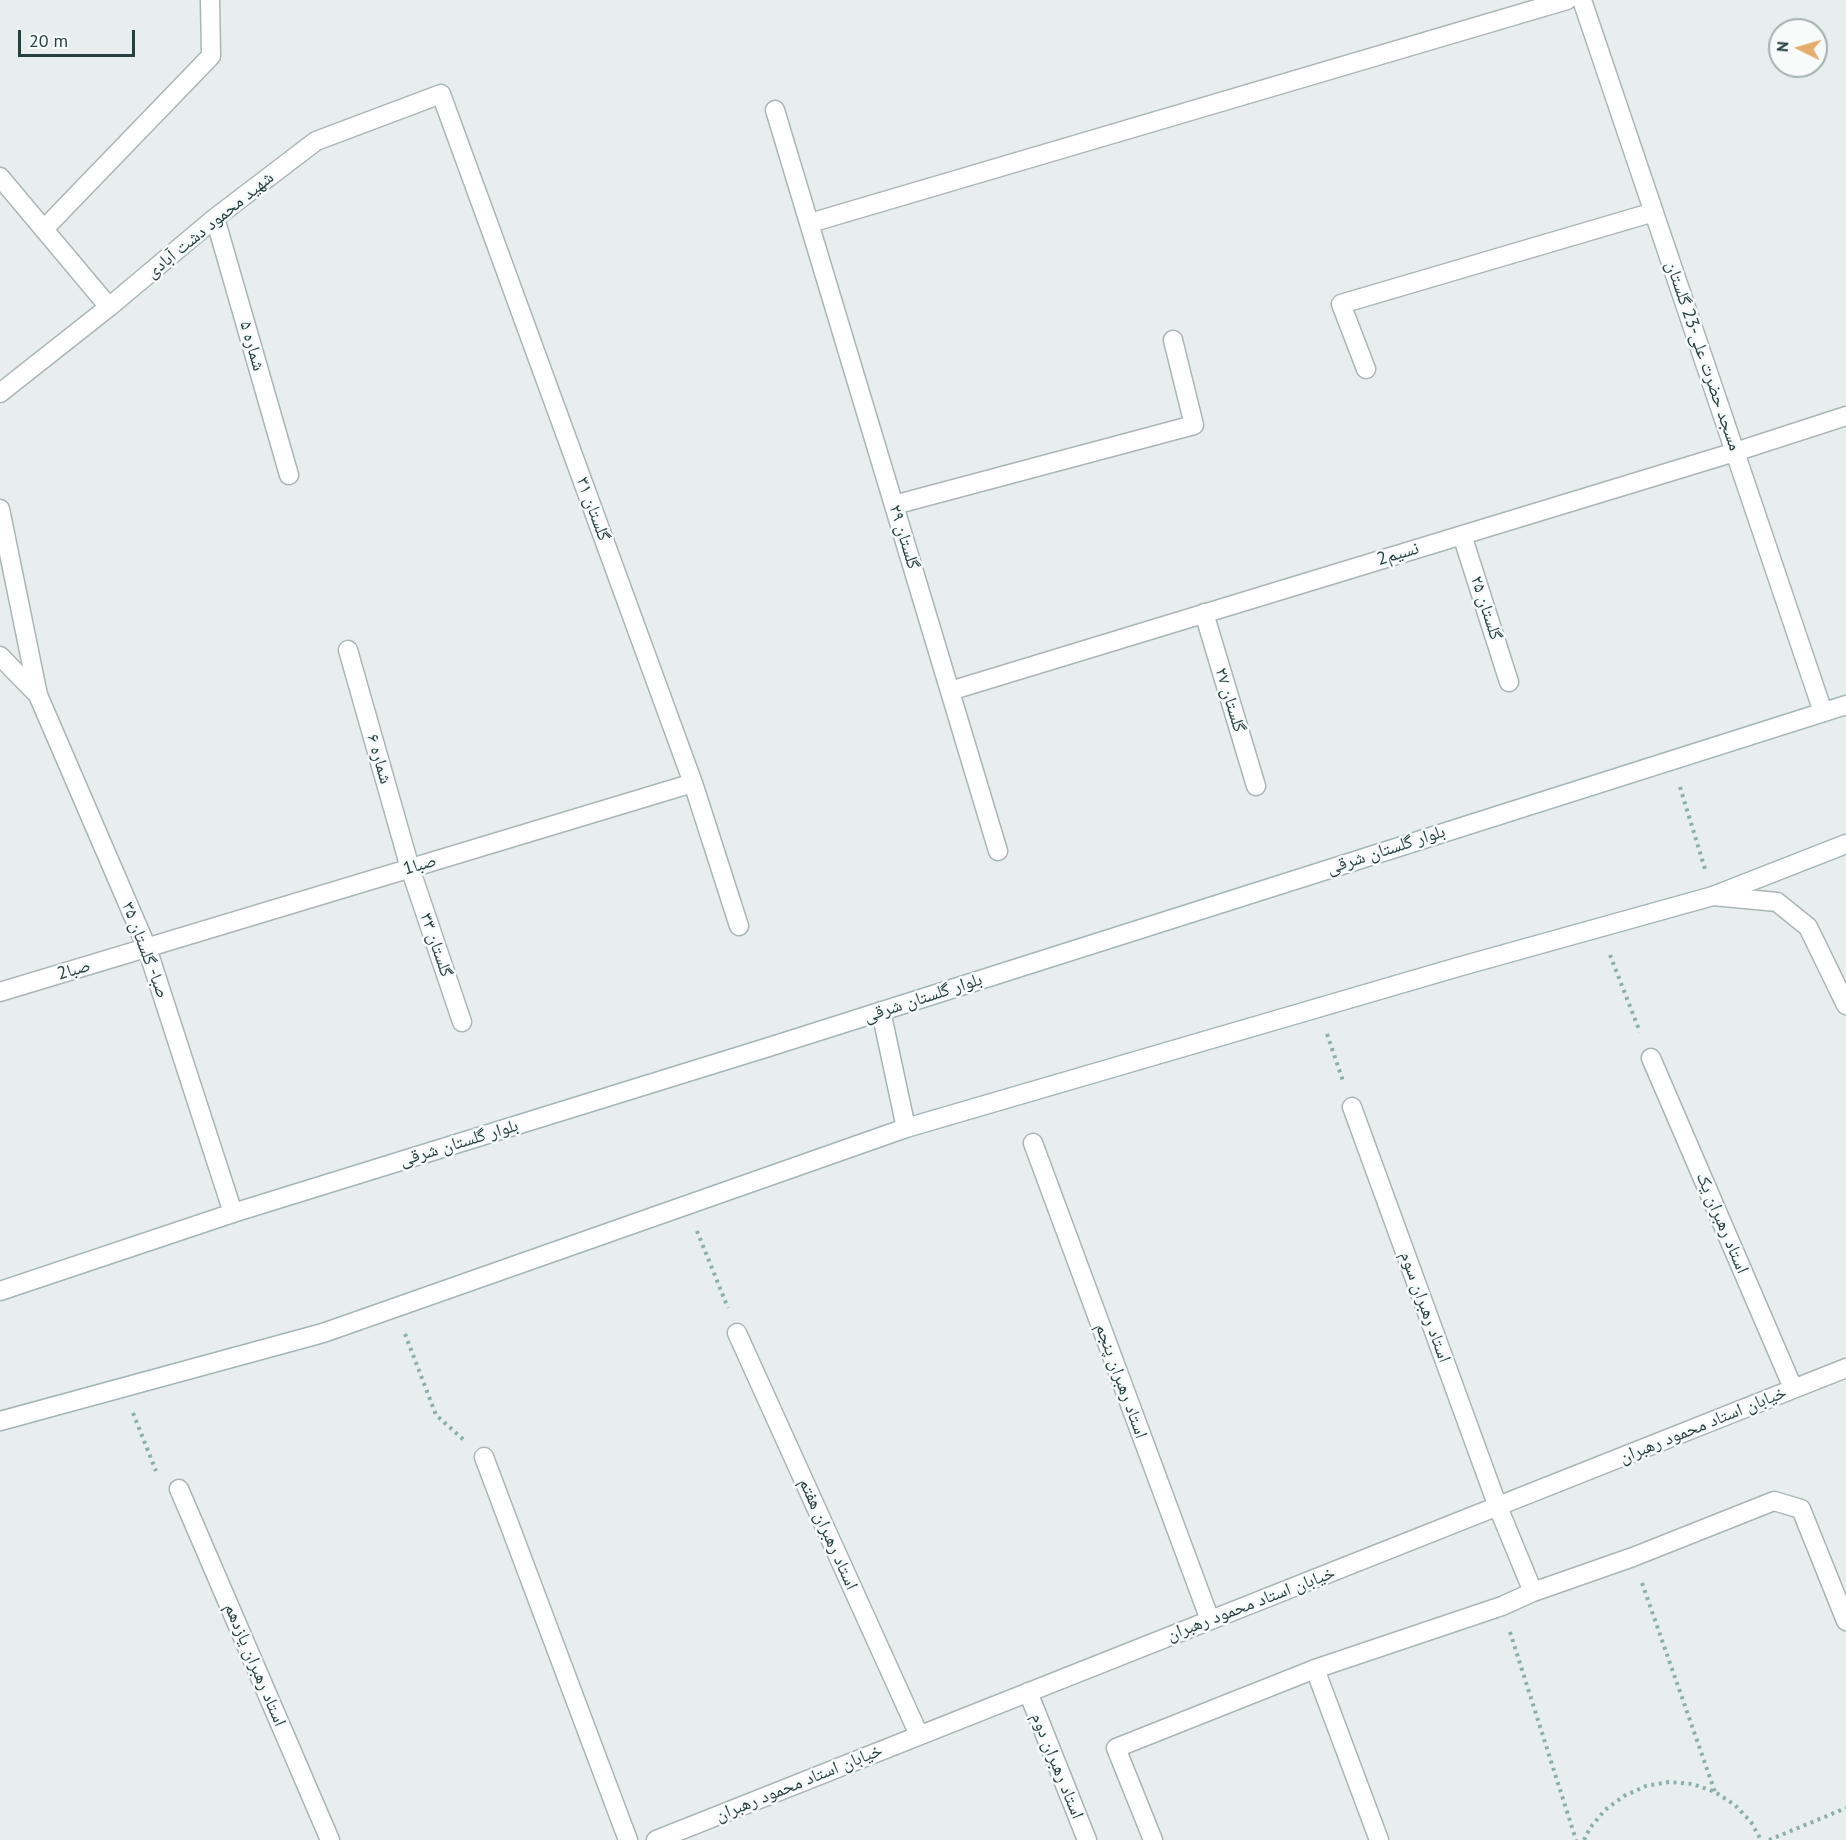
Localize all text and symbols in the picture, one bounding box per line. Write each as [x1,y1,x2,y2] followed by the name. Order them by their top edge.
[21,18,138,56] scale bar
[1768,18,1828,78] north arrow
[29,29,68,52] text: 20 m
[1772,41,1792,53] text: N
[142,167,278,283] street label: شهید محمود دشت آبادی
[1660,258,1746,454] street label: مسجد حضرت علی-23 گلستان
[235,319,269,373] street label: شماره ۵
[572,474,614,544] street label: گلستان ۳۱
[884,502,924,572] street label: گلستان ۲۹
[1374,537,1422,571] street label: نسیم2
[1465,573,1507,643] street label: گلستان ۲۵
[1210,665,1250,735] street label: گلستان ۲۷
[362,732,396,786] street label: شماره ۶
[1324,821,1448,879] street label: بلوار گلستان شرقی
[401,850,439,880] street label: صبا1
[117,899,173,1001] street label: صبا- گلستان ۳۵
[415,910,457,980] street label: گلستان ۳۳
[55,955,93,985] street label: صبا2
[861,969,985,1027] street label: بلوار گلستان شرقی
[397,1115,521,1171] street label: بلوار گلستان شرقی
[1691,1169,1753,1277] street label: استاد رهبران یک
[1395,1248,1455,1366] street label: استاد رهبران سوم
[1090,1321,1152,1441] street label: استاد رهبران پنجم
[1616,1382,1790,1468] street label: خیابان استاد محمود رهبران
[794,1475,862,1593] street label: استاد رهبران هفتم
[1164,1562,1338,1646] street label: خیابان استاد محمود رهبران
[219,1600,291,1730] street label: استاد رهبران یازدهم
[1026,1710,1088,1822] street label: استاد رهبران دوم
[712,1740,886,1826] street label: خیابان استاد محمود رهبران

